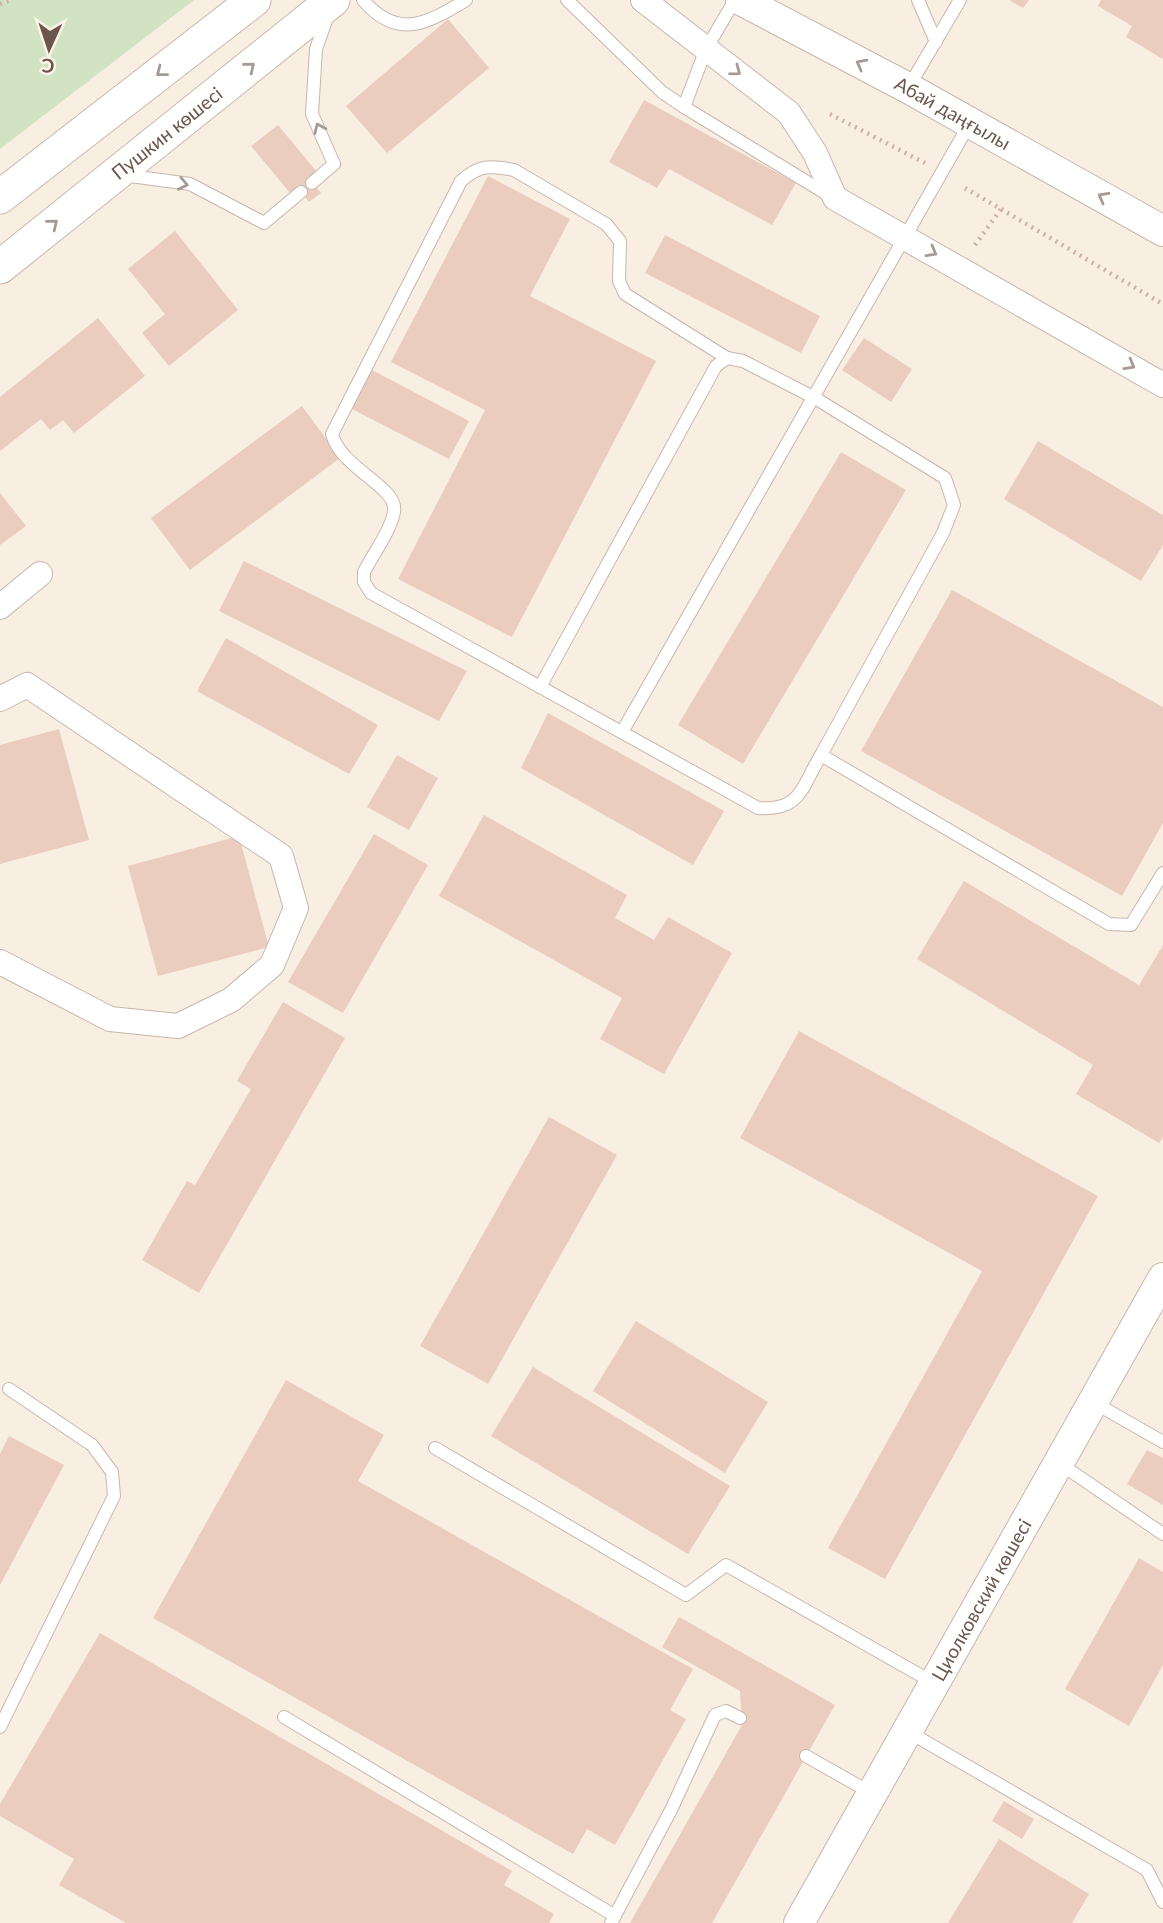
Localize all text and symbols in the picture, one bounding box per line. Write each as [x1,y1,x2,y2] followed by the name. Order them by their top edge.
[14,14,84,84] north arrow
[41,55,55,78] text: С
[856,58,869,72] one-way arrow
[242,62,254,75] one-way arrow
[156,63,169,76] one-way arrow
[728,63,740,76] one-way arrow
[891,71,1015,154] street label: Абай даңғылы
[107,82,227,184] street label: Пушкин көшесі
[313,123,327,136] one-way arrow
[177,176,189,190] one-way arrow
[1098,192,1111,205] one-way arrow
[46,220,58,233] one-way arrow
[925,244,938,257] one-way arrow
[1122,357,1135,370] one-way arrow
[926,1515,1036,1685] street label: Циолковский көшесі

